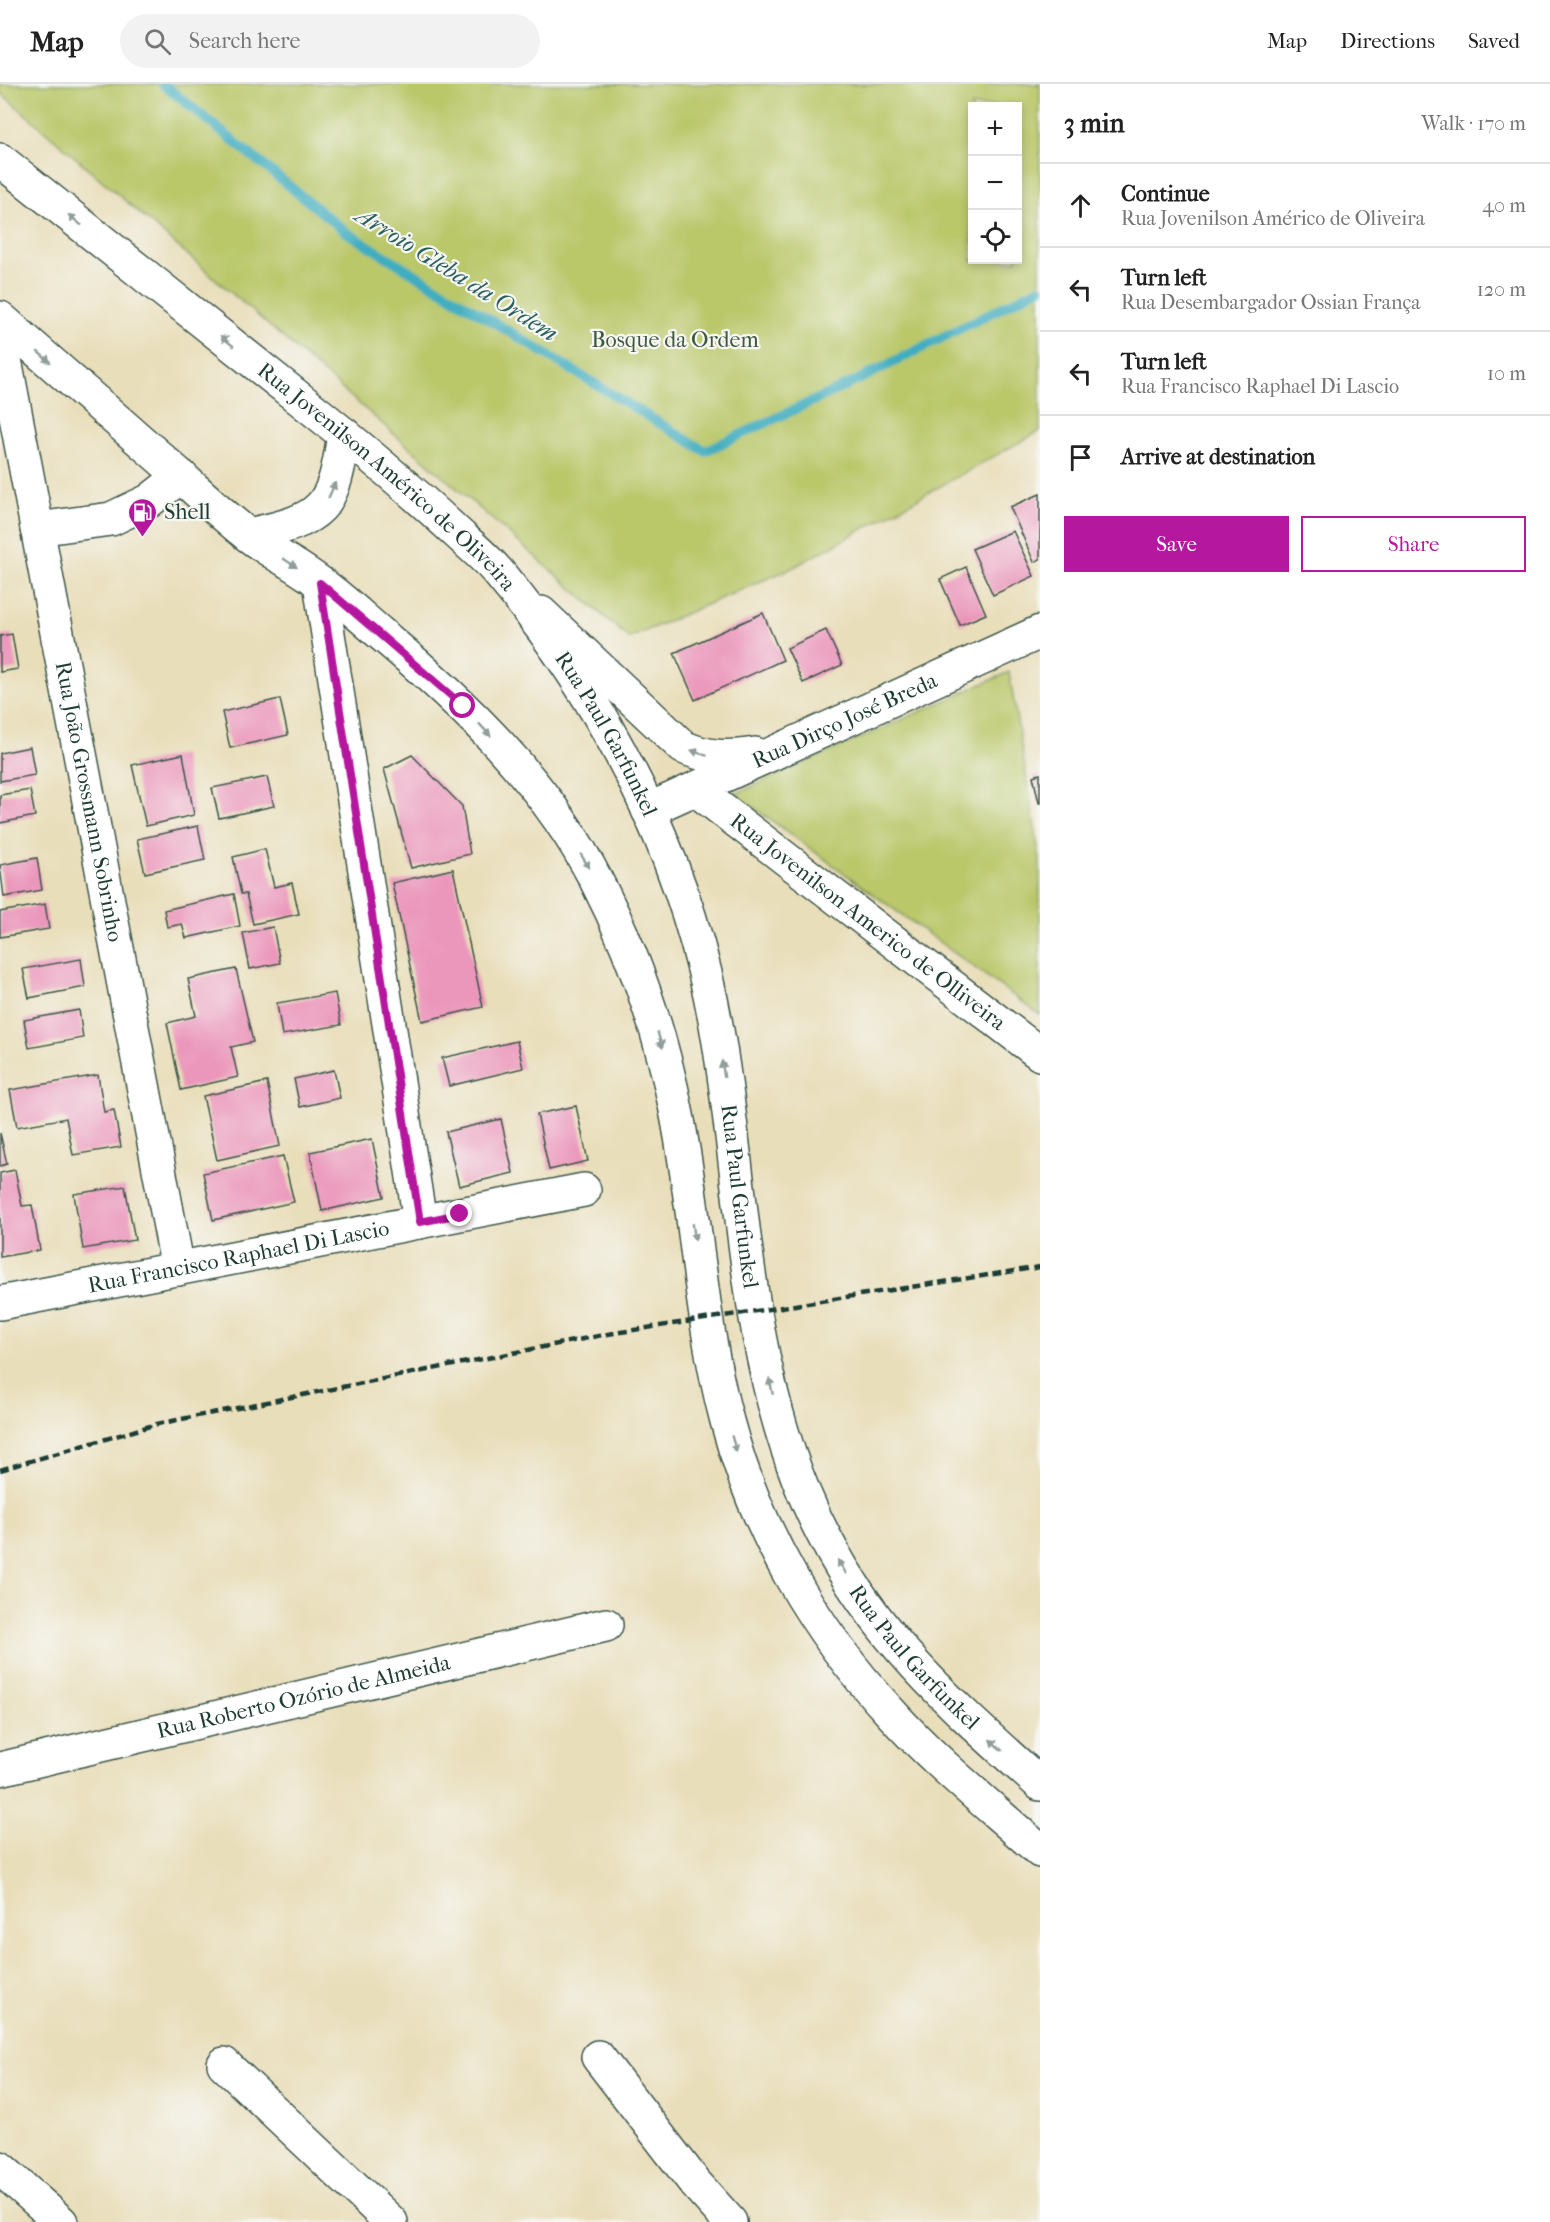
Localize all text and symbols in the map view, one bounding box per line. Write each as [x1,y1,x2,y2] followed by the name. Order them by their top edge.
[120,14,540,68] search box
[30,25,84,58] text: Map
[141,25,174,58] icon: search
[189,28,300,54] text: Search here
[1267,29,1307,53] text: Map
[1340,29,1435,53] text: Directions
[1468,29,1520,53] text: Saved
[968,102,1022,264] map controls
[968,102,1022,156] button: +
[1064,108,1125,139] text: 3 min
[1421,112,1526,135] text: Walk · 170 m
[968,156,1022,210] button: −
[1121,181,1210,207] text: Continue
[1064,189,1097,222] icon: ahead
[1482,194,1526,217] text: 40 m
[349,199,563,347] water label: Arroio Gleba da Ordem
[1121,207,1425,230] text: Rua Jovenilson Américo de Oliveira
[968,210,1022,264] button: locate
[67,213,83,226] one-way arrow
[1121,265,1207,291] text: Turn left
[1064,273,1097,306] icon: left
[1477,278,1526,301] text: 120 m
[1121,291,1421,314] text: Rua Desembargador Ossian França
[591,327,759,353] park label: Bosque da Ordem
[220,335,235,348] one-way arrow
[1121,349,1207,375] text: Turn left
[36,350,51,363] one-way arrow
[252,357,522,597] street label: Rua Jovenilson Américo de Oliveira
[1064,357,1097,390] icon: left
[1487,362,1526,385] text: 10 m
[1121,375,1399,398] text: Rua Francisco Raphael Di Lascio
[1064,441,1097,474] icon: arrive
[1121,444,1315,470] text: Arrive at destination
[327,480,337,498] one-way arrow
[127,496,159,538] fuel station icon: Shell
[164,499,211,525] place label: Shell
[1064,516,1289,572] button: Save
[1301,516,1526,572] button: Share
[282,557,298,568] one-way arrow
[549,647,663,820] street label: Rua Paul Garfunkel
[50,659,129,944] street label: Rua João Grossmann Sobrinho
[748,667,942,774] street label: Rua Dirço José Breda
[449,692,475,718] route start
[478,723,492,737] one-way arrow
[690,748,708,757] one-way arrow
[725,808,1012,1036] street label: Rua Jovenilson Americo de Olliveira
[579,853,590,869] one-way arrow
[656,1031,665,1049] one-way arrow
[718,1059,727,1078] one-way arrow
[715,1103,764,1290] street label: Rua Paul Garfunkel
[446,1200,472,1226] route end
[86,1215,391,1299] street label: Rua Francisco Raphael Di Lascio
[690,1223,699,1242] one-way arrow
[766,1376,775,1395] one-way arrow
[730,1435,739,1453] one-way arrow
[837,1558,847,1575] one-way arrow
[843,1580,985,1735] street label: Rua Paul Garfunkel
[154,1649,454,1744] street label: Rua Roberto Ozório de Almeida
[989,1738,1004,1752] one-way arrow

